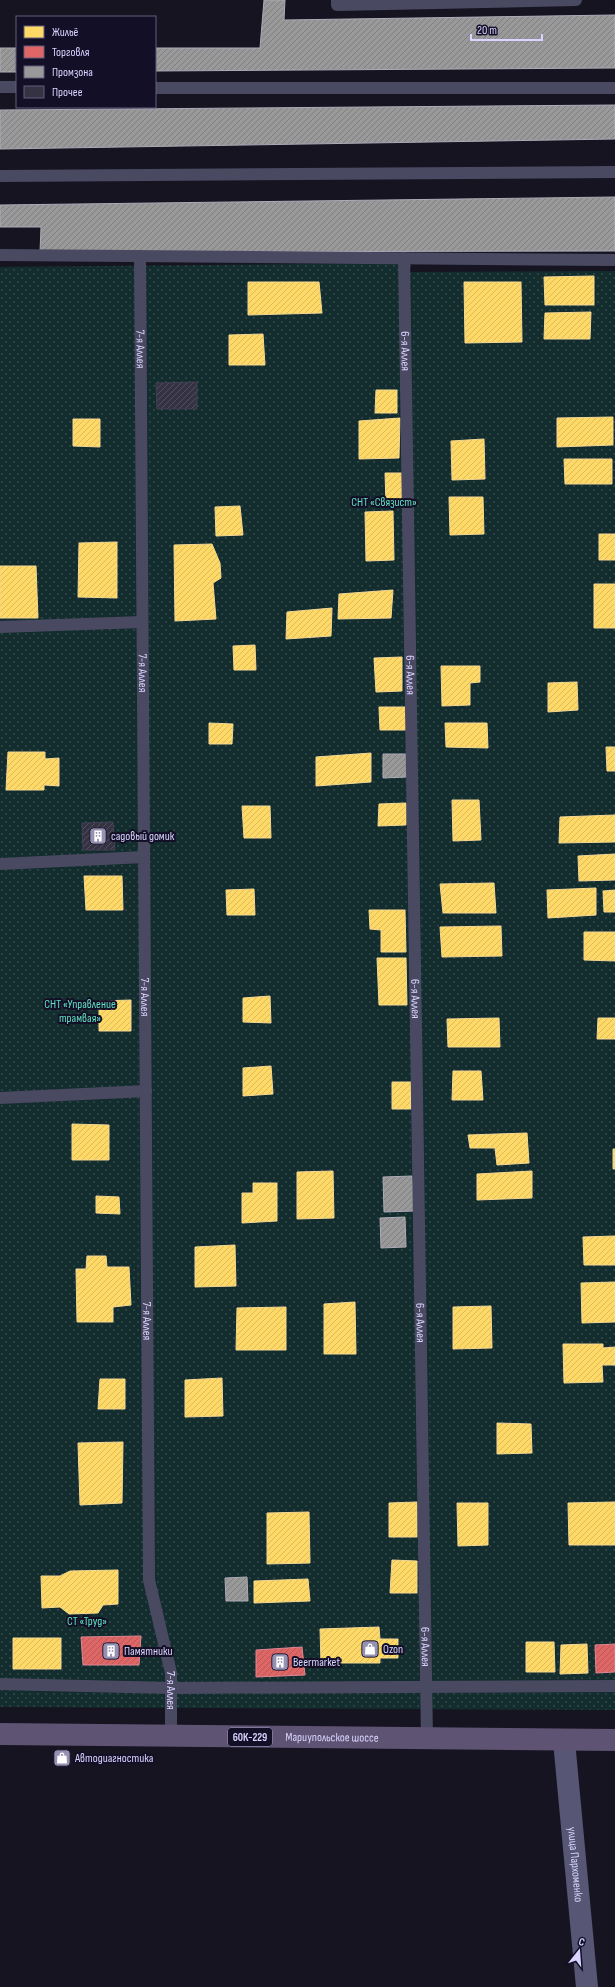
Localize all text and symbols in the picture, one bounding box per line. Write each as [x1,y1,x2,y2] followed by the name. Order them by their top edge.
[16,16,156,108] legend
[471,16,542,42] scale bar
[477,23,497,38] text: 20 m
[52,25,79,40] text: Жильё
[52,45,90,60] text: Торговля
[52,65,93,80] text: Промзона
[52,85,83,100] text: Прочее
[133,330,148,369] street label: 7-я Аллея
[397,331,413,371] street label: 6-я Аллея
[351,495,417,510] park label: СНТ «Связист»
[135,654,150,693] street label: 7-я Аллея
[402,655,418,695] street label: 6-я Аллея
[88,826,108,846] building icon: садовый домик
[111,829,175,844] place label: садовый домик
[137,978,152,1017] street label: 7-я Аллея
[407,979,423,1019] street label: 6-я Аллея
[44,997,116,1026] park label: СНТ «Управление трамвая»
[139,1302,154,1341] street label: 7-я Аллея
[412,1303,428,1343] street label: 6-я Аллея
[67,1614,107,1629] park label: СТ «Труд»
[417,1627,433,1667] street label: 6-я Аллея
[360,1639,380,1659] shop icon: Ozon
[101,1641,121,1661] building icon: Памятники
[383,1642,403,1657] place label: Ozon
[124,1644,173,1659] place label: Памятники
[270,1652,290,1672] building icon: Beermarket
[293,1655,340,1670] place label: Beermarket
[163,1671,178,1710] street label: 7-я Аллея
[228,1728,272,1746] road number: 60К-229
[285,1730,379,1746] street label: Мариупольское шоссе
[52,1748,72,1768] shop icon: Автодиагностика
[74,1751,154,1766] place label: Автодиагностика
[564,1826,586,1903] street label: улица Пархоменко
[559,1931,599,1971] north arrow
[577,1935,587,1949] text: С

